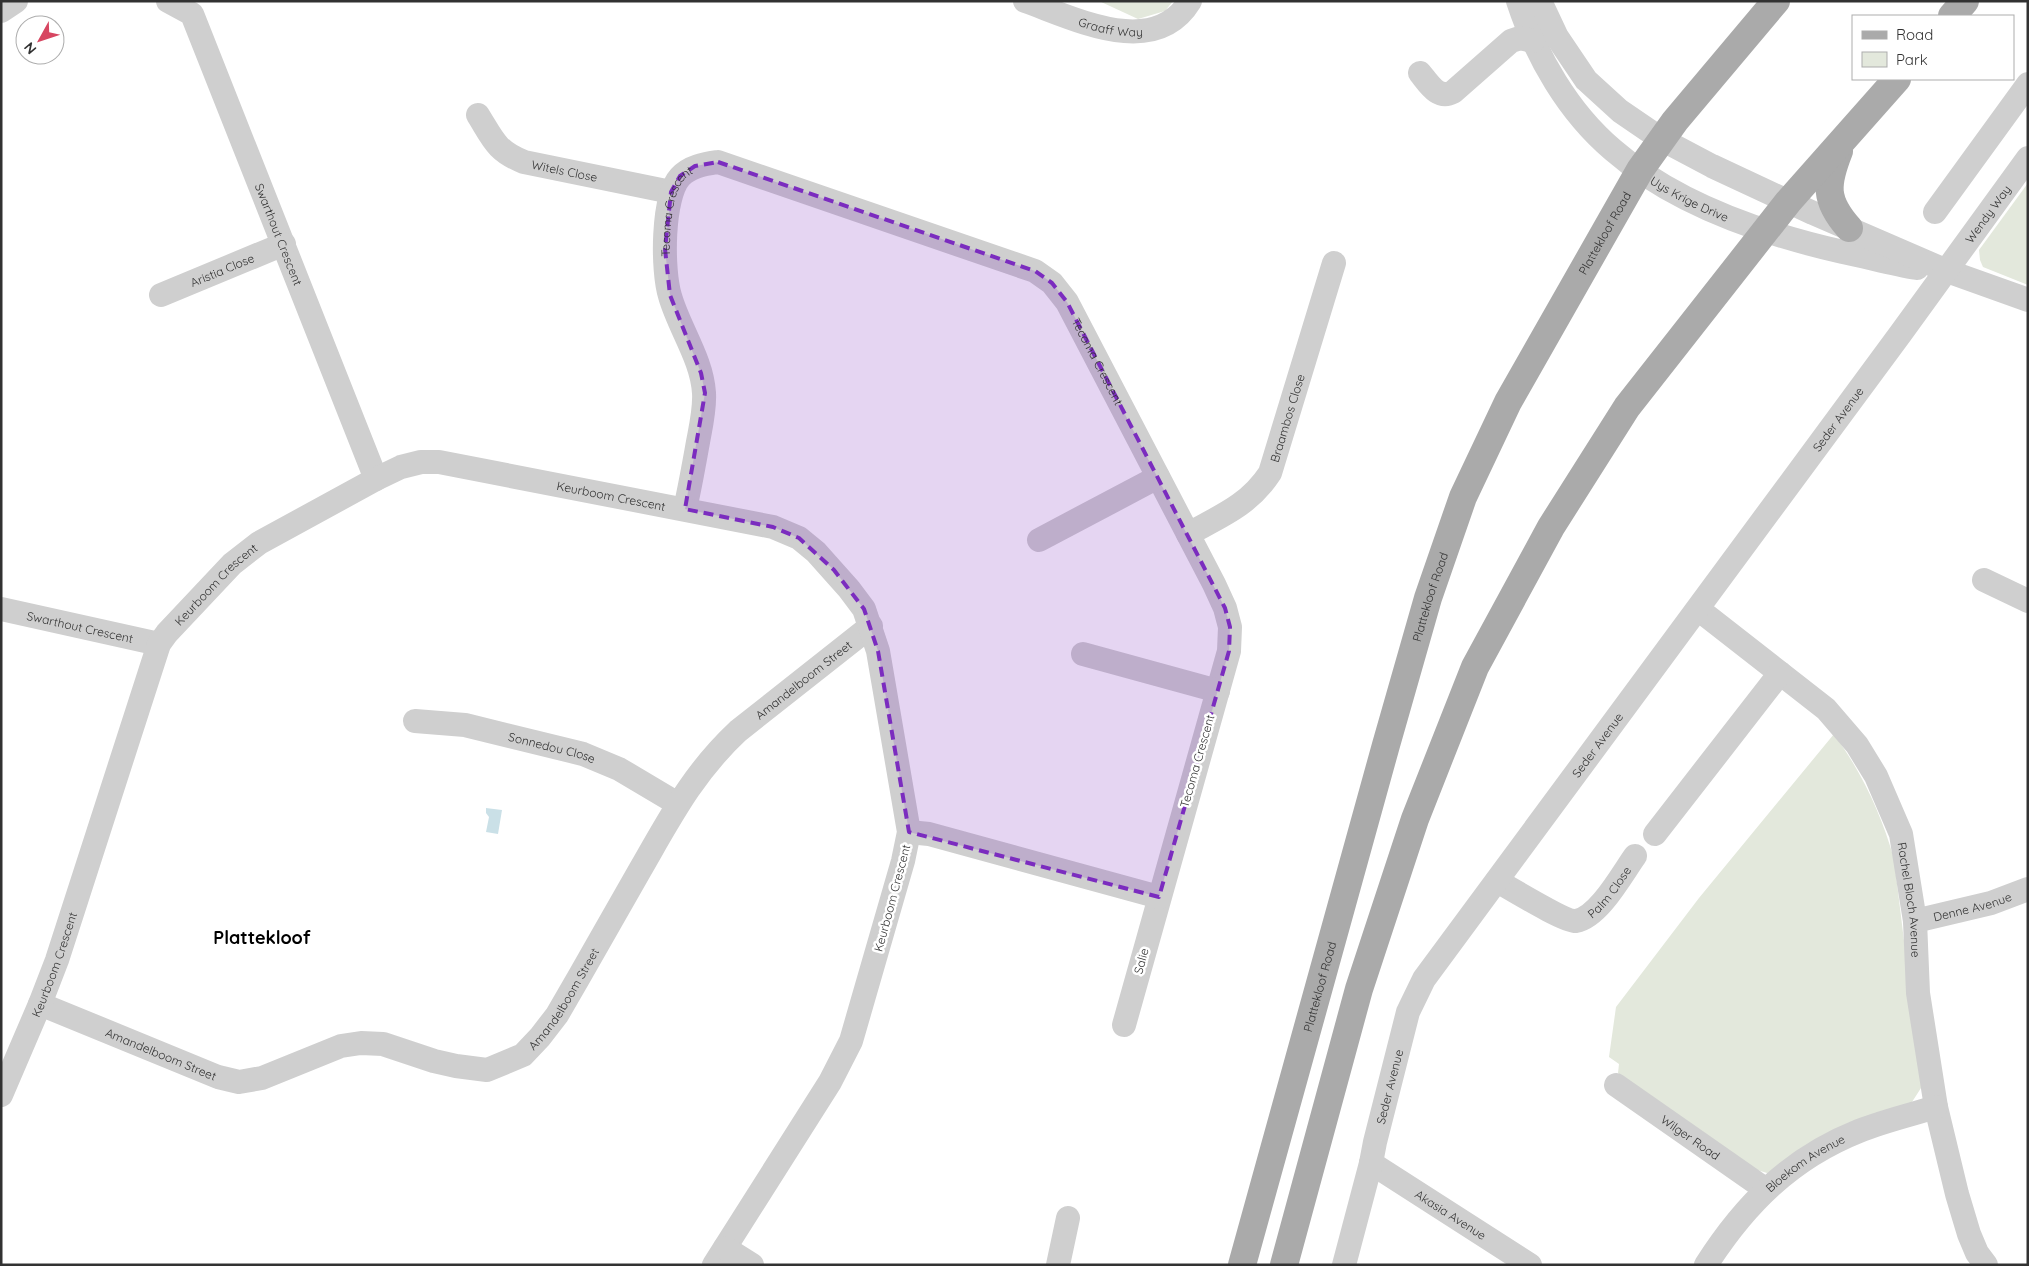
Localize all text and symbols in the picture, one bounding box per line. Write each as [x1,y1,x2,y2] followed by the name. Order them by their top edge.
[1077,14,1143,39] street label: Graaff Way
[15,15,65,65] north arrow
[1852,15,2014,80] legend
[1896,25,1933,44] text: Road
[20,39,40,58] text: N
[1896,50,1928,69] text: Park
[530,156,599,184] street label: Witels Close
[657,162,695,257] street label: Tecoma Crescent
[1648,172,1731,224] street label: Uys Krige Drive
[252,181,306,287] street label: Swarthout Crescent
[1961,182,2014,246] street label: Wendy Way
[1575,189,1634,277] street label: Plattekloof Road
[188,250,256,290] street label: Aristia Close
[1069,315,1127,408] street label: Tecoma Crescent
[1266,372,1307,464] street label: Braambos Close
[1809,383,1867,454] street label: Seder Avenue
[555,478,667,513] street label: Keurboom Crescent
[171,540,260,628] street label: Keurboom Crescent
[1408,550,1451,643] street label: Plattekloof Road
[25,607,135,646] street label: Swarthout Crescent
[752,637,854,722] street label: Amandelboom Street
[1568,709,1626,780] street label: Seder Avenue
[1177,713,1217,809] street label: Tecoma Crescent
[507,728,598,766] street label: Sonnedou Close
[1895,841,1924,958] street label: Rachel Bloch Avenue
[870,843,914,953] street label: Keurboom Crescent
[1584,863,1634,921] street label: Palm Close
[1932,888,2014,924] street label: Denne Avenue
[28,910,80,1019] street label: Keurboom Crescent
[213,926,311,949] district label: Plattekloof
[1299,940,1339,1033] street label: Plattekloof Road
[525,945,602,1053] street label: Amandelboom Street
[1130,946,1152,976] street label: Salie
[103,1024,219,1083] street label: Amandelboom Street
[1372,1047,1406,1126] street label: Seder Avenue
[1658,1111,1723,1163] street label: Wilger Road
[1762,1131,1847,1195] street label: Bloekom Avenue
[1413,1186,1489,1243] street label: Akasia Avenue

